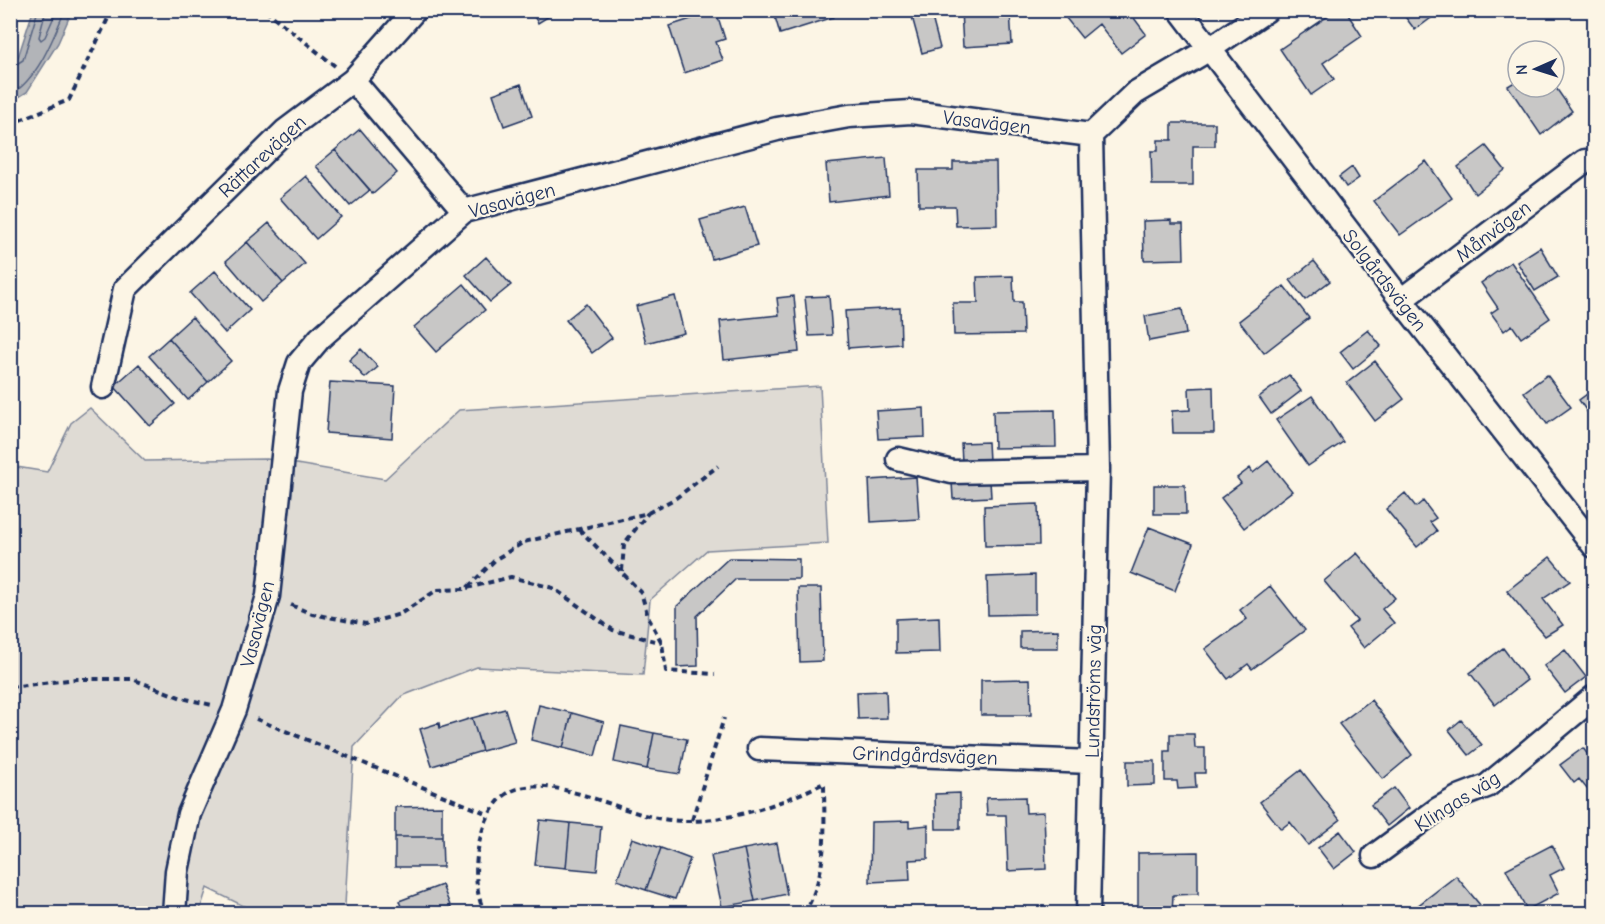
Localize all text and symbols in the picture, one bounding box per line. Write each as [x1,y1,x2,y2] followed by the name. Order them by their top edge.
[1506,39,1566,99] north arrow
[1513,64,1531,75] text: N
[942,106,1032,139] street label: Vasavägen
[214,110,311,203] street label: Rättarevägen
[466,178,558,223] street label: Vasavägen
[1451,196,1535,267] street label: Månvägen
[1338,225,1432,336] street label: Solgårdsvägen
[236,578,279,670] street label: Vasavägen
[1081,624,1106,758] street label: Lundströms väg
[852,741,998,770] street label: Grindgårdsvägen
[1410,766,1504,837] street label: Klingas väg

